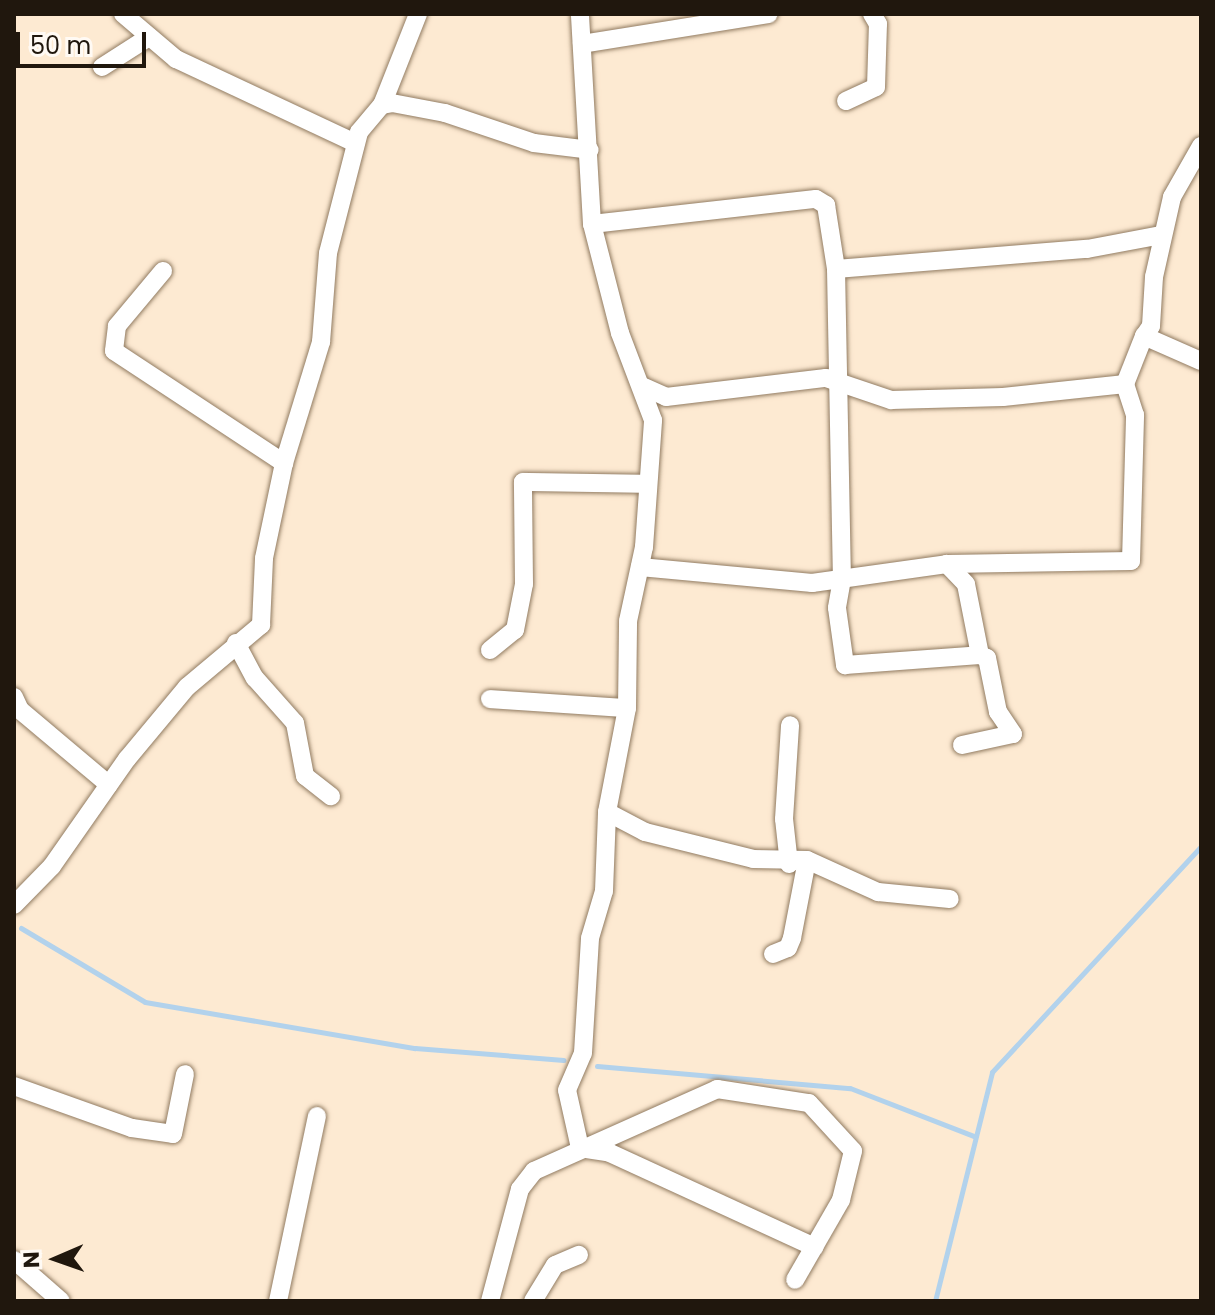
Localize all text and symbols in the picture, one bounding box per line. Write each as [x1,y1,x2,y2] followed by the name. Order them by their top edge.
[20,16,150,66] scale bar
[30,29,91,62] text: 50 m
[16,1219,96,1299] north arrow
[16,1251,47,1269] text: N

